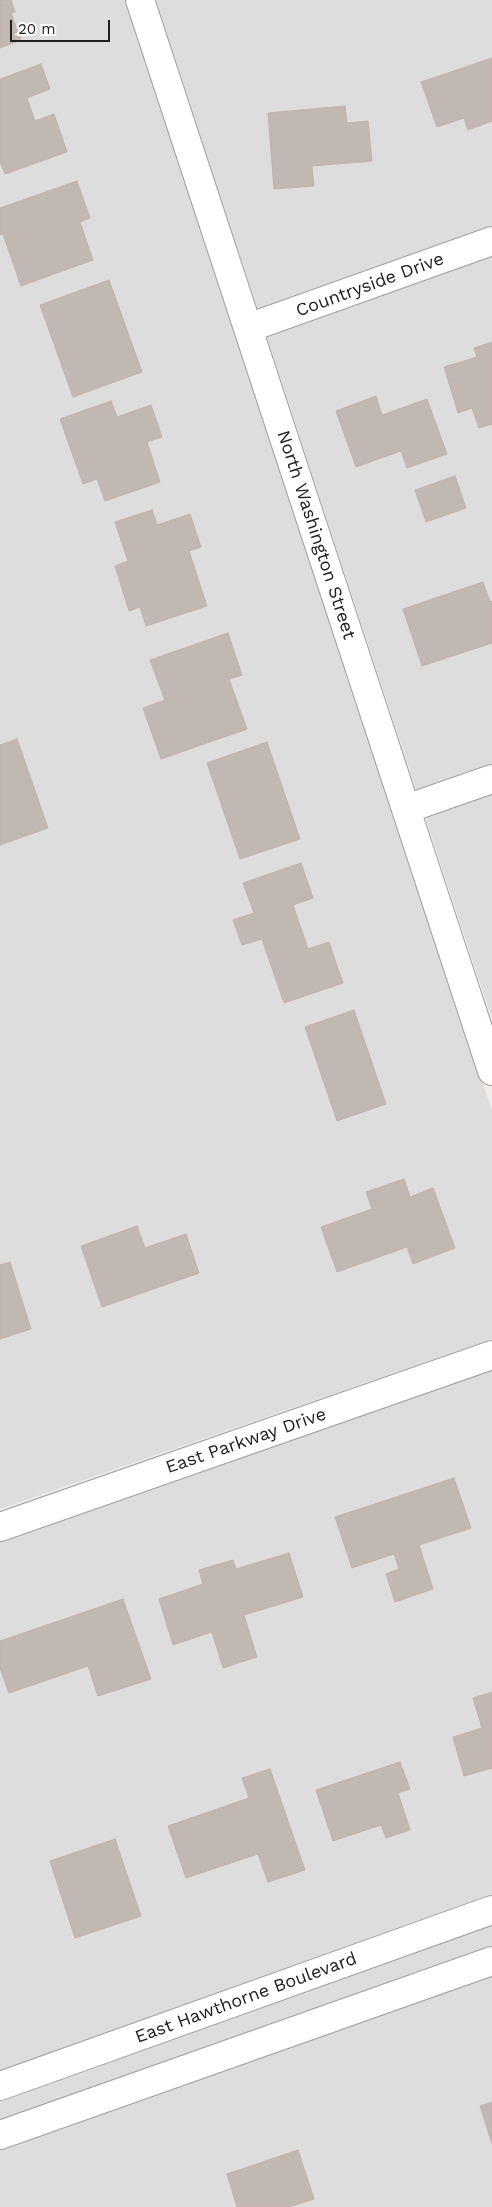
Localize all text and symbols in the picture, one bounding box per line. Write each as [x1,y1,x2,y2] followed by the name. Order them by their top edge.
[12,10,112,42] scale bar
[18,20,56,38] text: 20 m
[293,248,447,322] street label: Countryside Drive
[272,428,360,642] street label: North Washington Street
[163,1403,329,1479] street label: East Parkway Drive
[132,1948,360,2048] street label: East Hawthorne Boulevard

